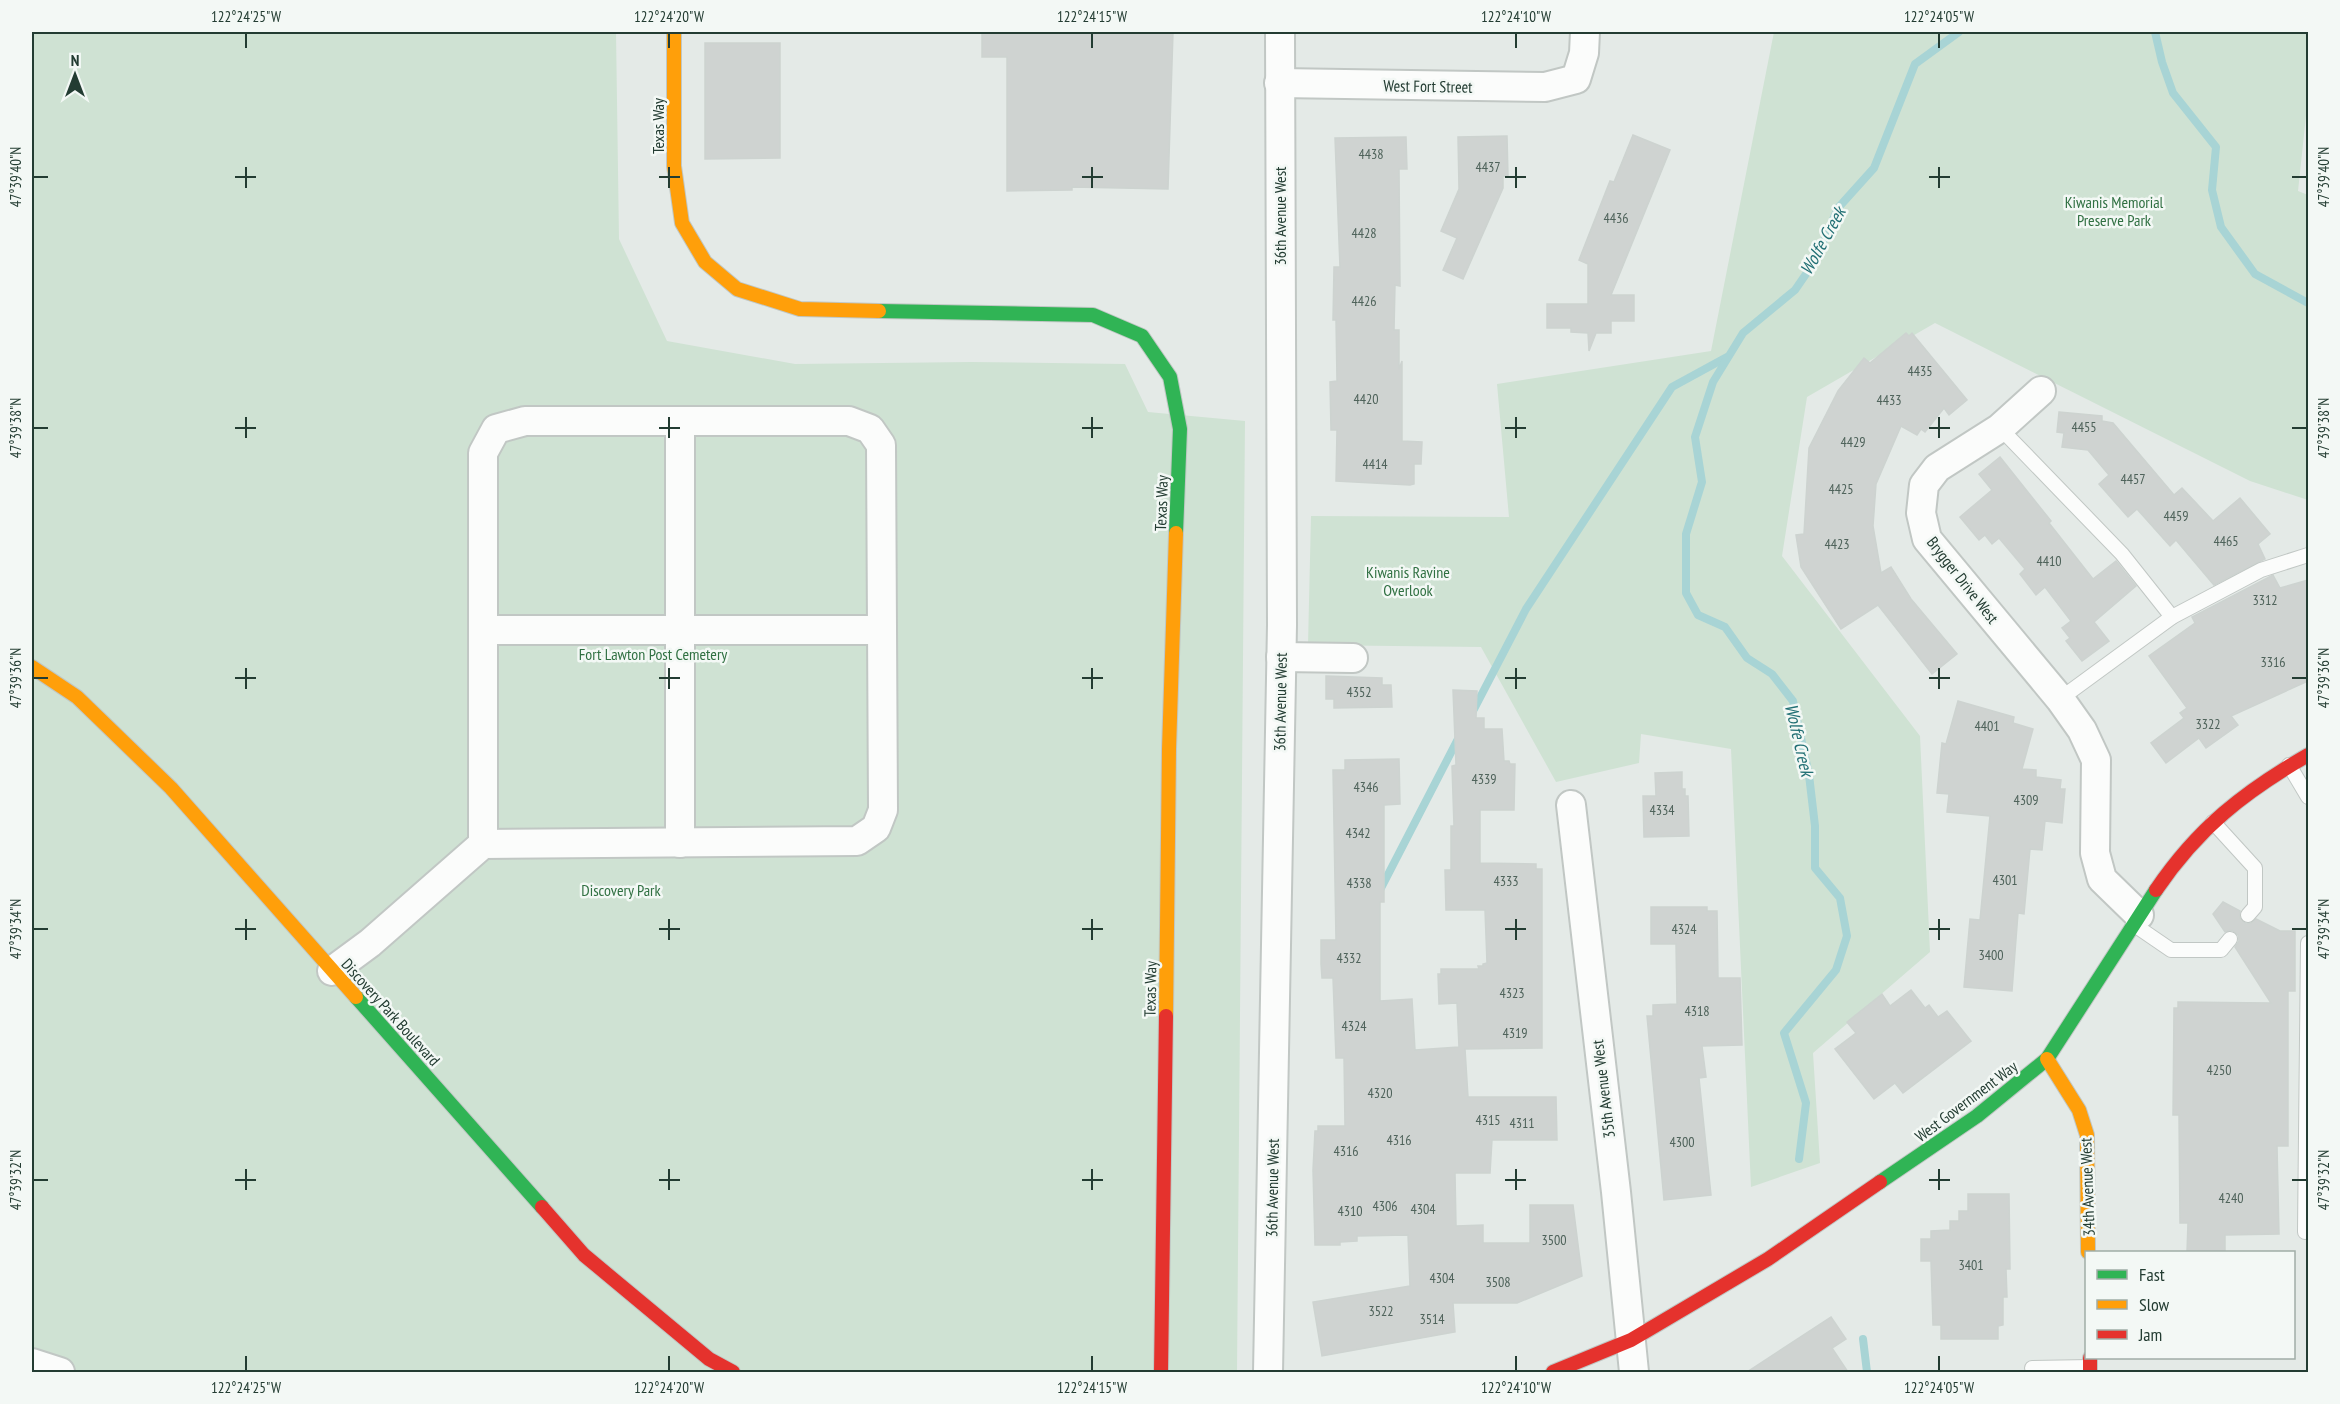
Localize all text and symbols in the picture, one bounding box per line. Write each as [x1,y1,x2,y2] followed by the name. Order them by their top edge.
[211,7,281,26] text: 122°24'25"W
[634,7,704,26] text: 122°24'20"W
[1057,7,1127,26] text: 122°24'15"W
[1481,7,1551,26] text: 122°24'10"W
[1904,7,1974,26] text: 122°24'05"W
[45,45,105,105] north arrow
[71,50,79,70] text: N
[1383,75,1473,97] street label: West Fort Street
[648,98,668,154] street label: Texas Way
[1358,145,1384,163] house number: 4438
[6,147,25,207] text: 47°39'40"N
[2314,147,2333,207] text: 47°39'40"N
[1475,158,1501,176] house number: 4437
[1270,166,1290,266] street label: 36th Avenue West
[2065,192,2164,230] park label: Kiwanis Memorial Preserve Park
[1795,201,1851,279] water label: Wolfe Creek
[1603,209,1629,227] house number: 4436
[1351,224,1377,242] house number: 4428
[1351,292,1377,310] house number: 4426
[1907,362,1933,380] house number: 4435
[1353,390,1379,408] house number: 4420
[1876,391,1902,409] house number: 4433
[6,398,25,458] text: 47°39'38"N
[2314,398,2333,458] text: 47°39'38"N
[2071,418,2097,436] house number: 4455
[1840,433,1866,451] house number: 4429
[1362,455,1388,473] house number: 4414
[2120,470,2146,488] house number: 4457
[1150,475,1172,531] street label: Texas Way
[1828,480,1854,498] house number: 4425
[2163,507,2189,525] house number: 4459
[1923,532,2004,628] street label: Brygger Drive West
[2213,532,2239,550] house number: 4465
[1824,535,1850,553] house number: 4423
[2036,552,2062,570] house number: 4410
[1366,562,1450,600] park label: Kiwanis Ravine Overlook
[2252,591,2278,609] house number: 3312
[579,644,727,664] park label: Fort Lawton Post Cemetery
[6,648,25,708] text: 47°39'36"N
[2314,648,2333,708] text: 47°39'36"N
[1269,652,1291,752] street label: 36th Avenue West
[2260,653,2286,671] house number: 3316
[1346,683,1372,701] house number: 4352
[1780,701,1819,780] water label: Wolfe Creek
[2195,715,2221,733] house number: 3322
[1974,717,2000,735] house number: 4401
[1471,770,1497,788] house number: 4339
[1353,778,1379,796] house number: 4346
[2013,791,2039,809] house number: 4309
[1649,801,1675,819] house number: 4334
[1345,824,1371,842] house number: 4342
[1992,871,2018,889] house number: 4301
[1493,872,1519,890] house number: 4333
[1346,874,1372,892] house number: 4338
[581,880,661,900] park label: Discovery Park
[6,899,25,959] text: 47°39'34"N
[2314,899,2333,959] text: 47°39'34"N
[1671,920,1697,938] house number: 4324
[1978,946,2004,964] house number: 3400
[1336,949,1362,967] house number: 4332
[337,954,445,1070] street label: Discovery Park Boulevard
[1140,961,1160,1017] street label: Texas Way
[1499,984,1525,1002] house number: 4323
[1684,1002,1710,1020] house number: 4318
[1341,1017,1367,1035] house number: 4324
[1502,1024,1528,1042] house number: 4319
[1587,1038,1619,1139] street label: 35th Avenue West
[1911,1056,2021,1146] street label: West Government Way
[2206,1061,2232,1079] house number: 4250
[1367,1084,1393,1102] house number: 4320
[1475,1111,1501,1129] house number: 4315
[1509,1114,1535,1132] house number: 4311
[1386,1131,1412,1149] house number: 4316
[1669,1133,1695,1151] house number: 4300
[2075,1137,2099,1237] street label: 34th Avenue West
[1261,1138,1283,1238] street label: 36th Avenue West
[1333,1142,1359,1160] house number: 4316
[6,1150,25,1210] text: 47°39'32"N
[2314,1150,2333,1210] text: 47°39'32"N
[2218,1189,2244,1207] house number: 4240
[1372,1197,1398,1215] house number: 4306
[1410,1200,1436,1218] house number: 4304
[1337,1202,1363,1220] house number: 4310
[1541,1231,1567,1249] house number: 3500
[2085,1251,2295,1359] legend
[1958,1256,1984,1274] house number: 3401
[2139,1263,2165,1286] text: Fast
[1429,1269,1455,1287] house number: 4304
[1485,1273,1511,1291] house number: 3508
[2139,1293,2170,1316] text: Slow
[1368,1302,1394,1320] house number: 3522
[1419,1310,1445,1328] house number: 3514
[2138,1323,2162,1346] text: Jam
[211,1378,281,1397] text: 122°24'25"W
[634,1378,704,1397] text: 122°24'20"W
[1057,1378,1127,1397] text: 122°24'15"W
[1481,1378,1551,1397] text: 122°24'10"W
[1904,1378,1974,1397] text: 122°24'05"W

